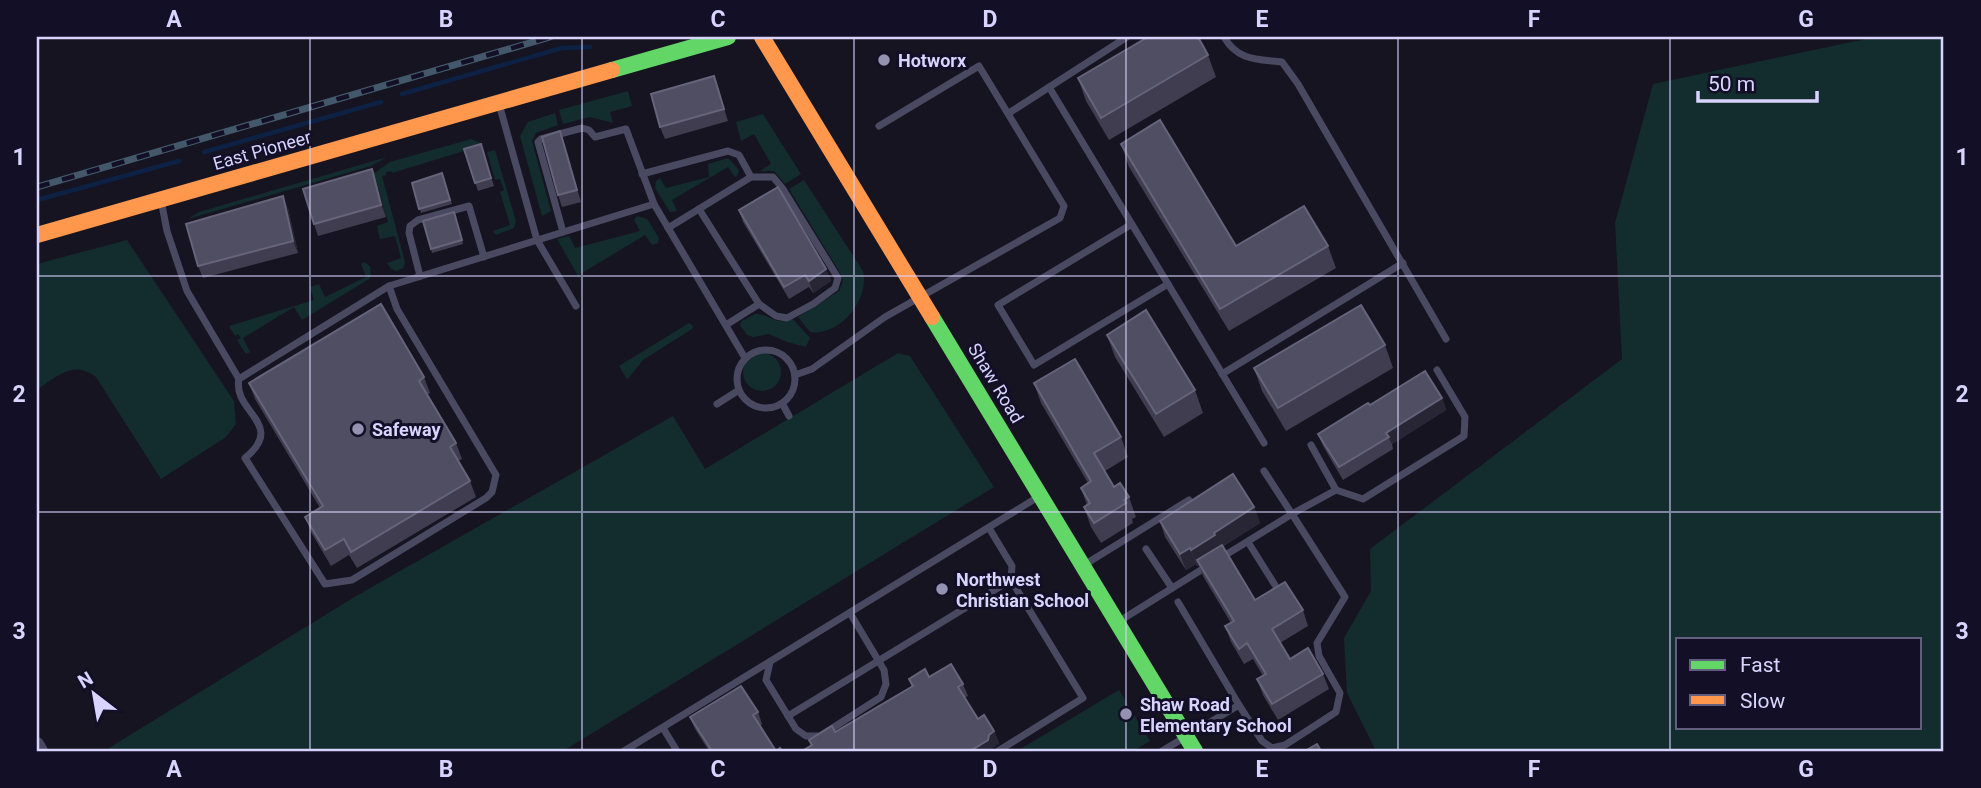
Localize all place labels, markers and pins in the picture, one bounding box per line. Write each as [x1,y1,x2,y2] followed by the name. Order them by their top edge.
[898,50,967,71] place label: Hotworx
[876,52,892,68] marker: Hotworx
[372,419,441,440] place label: Safeway
[350,421,366,437] marker: Safeway
[956,569,1089,611] place label: Northwest Christian School
[934,581,950,597] marker: Northwest Christian School
[1140,694,1292,736] place label: Shaw Road Elementary School
[1118,706,1134,722] marker: Shaw Road Elementary School

